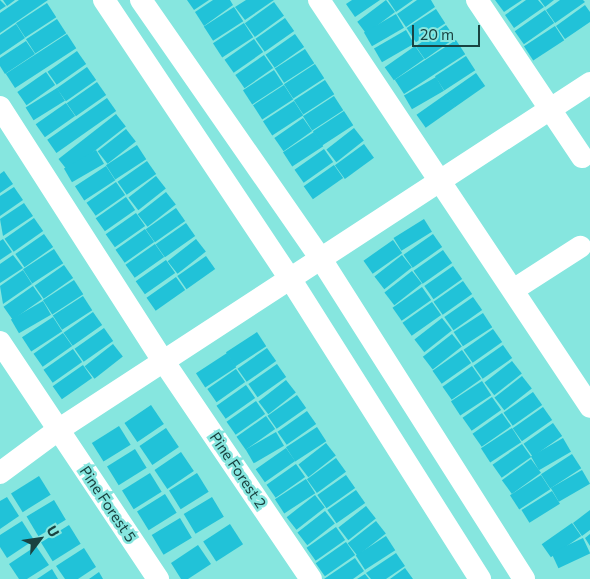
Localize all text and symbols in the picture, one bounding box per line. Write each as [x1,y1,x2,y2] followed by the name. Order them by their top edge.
[415,15,482,47] scale bar
[420,25,454,43] text: 20 m
[206,429,270,511] street label: Pine Forest 2
[76,463,140,545] street label: Pine Forest 5
[15,514,65,564] north arrow
[43,522,63,540] text: U

